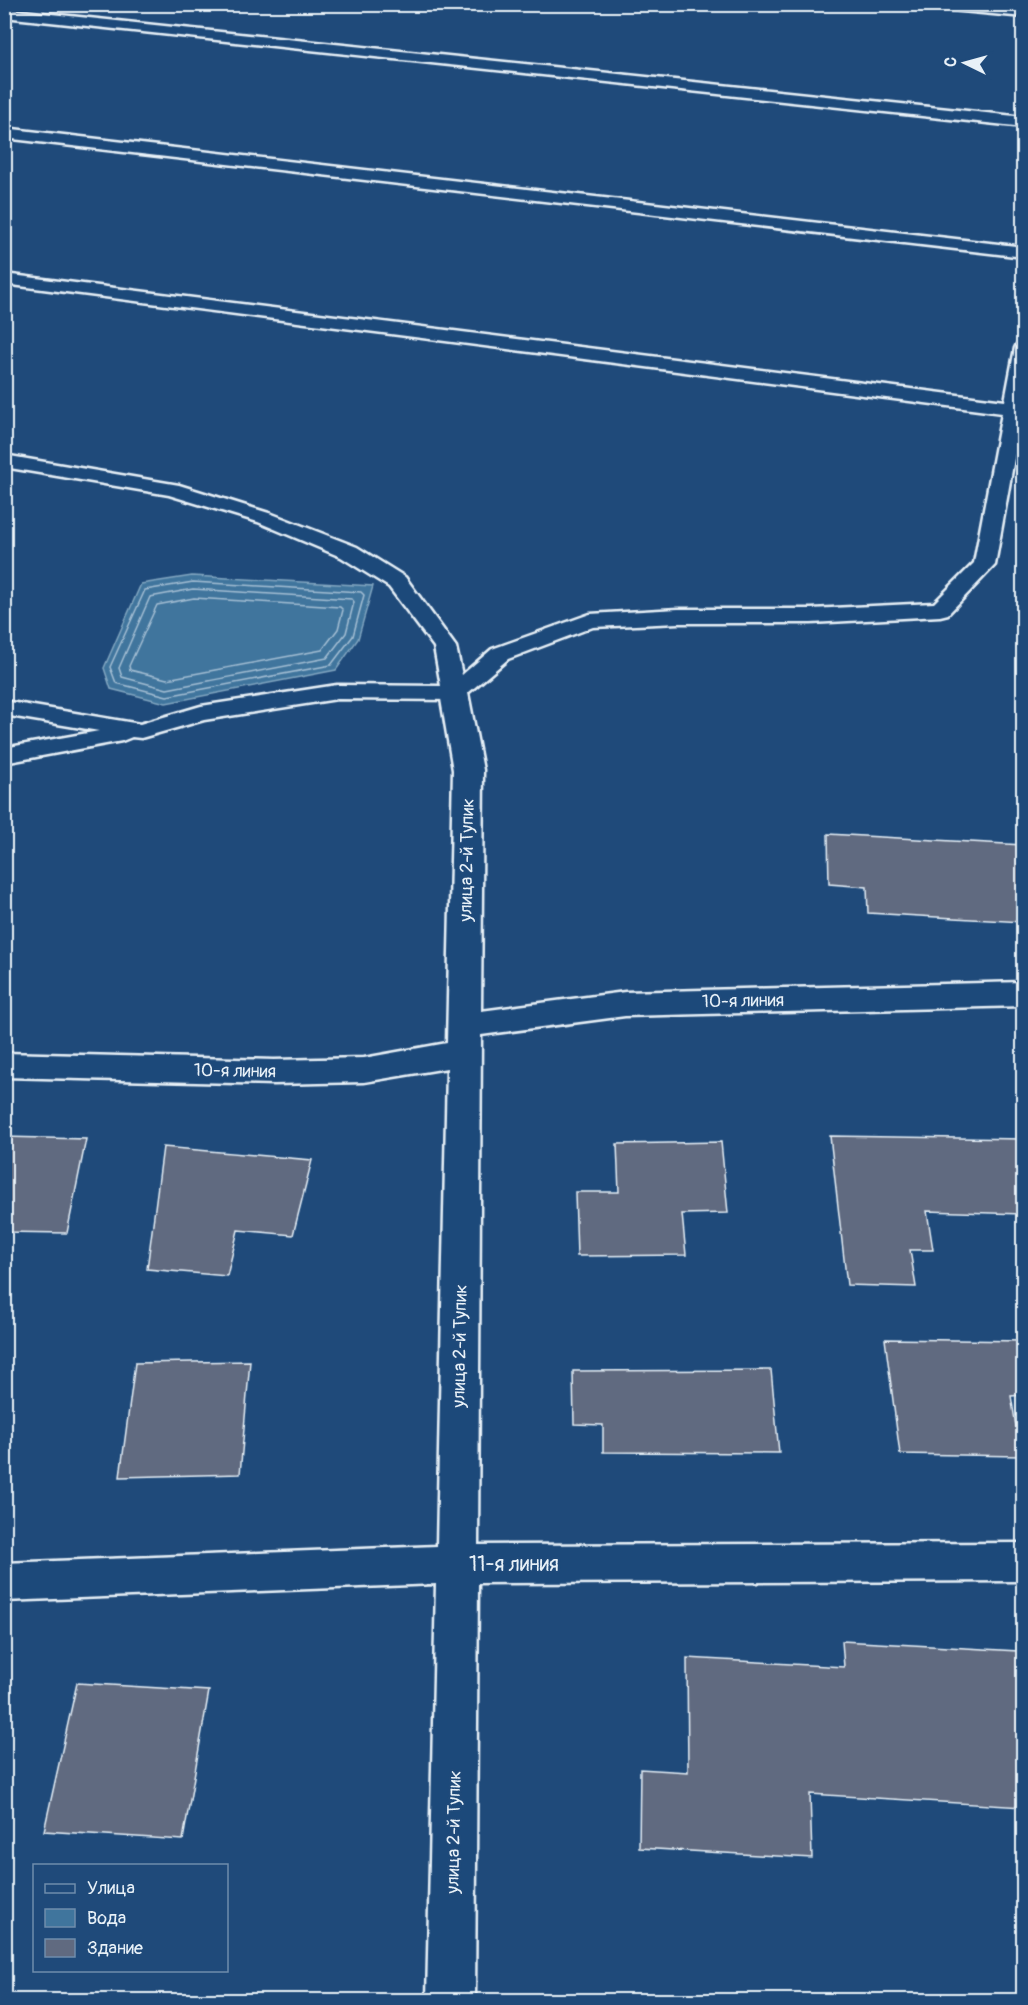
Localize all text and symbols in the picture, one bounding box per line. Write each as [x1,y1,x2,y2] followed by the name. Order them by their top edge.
[935,33,995,93] north arrow
[941,56,961,68] text: С
[454,798,480,923] street label: улица 2-й Тупик
[702,989,784,1013] street label: 10-я линия
[194,1059,276,1083] street label: 10-я линия
[447,1284,473,1409] street label: улица 2-й Тупик
[469,1551,559,1578] street label: 11-я линия
[441,1770,467,1895] street label: улица 2-й Тупик
[33,1864,228,1972] legend
[87,1877,135,1900] text: Улица
[87,1907,126,1930] text: Вода
[87,1937,143,1960] text: Здание

